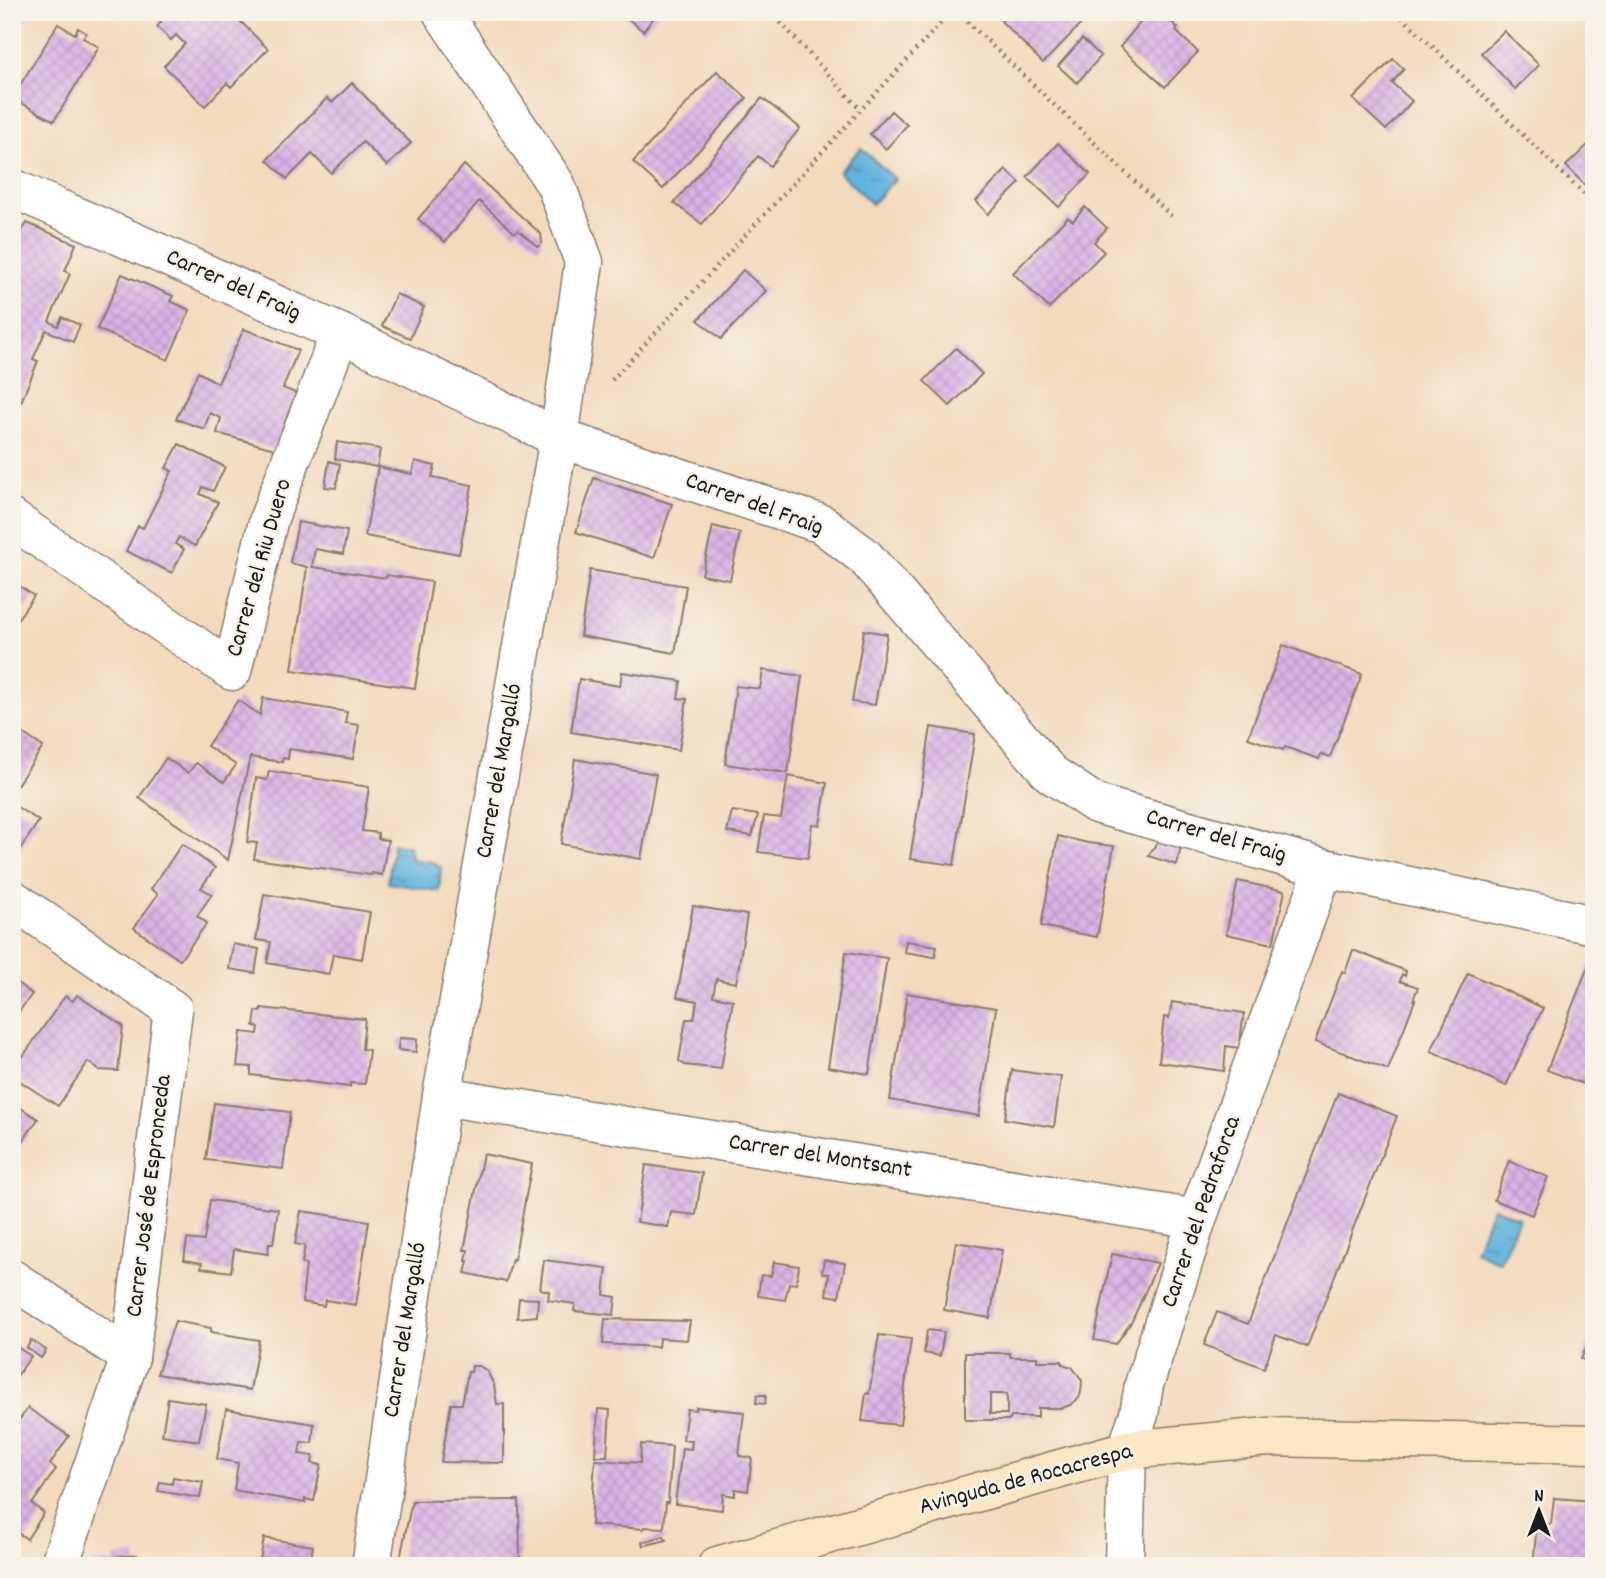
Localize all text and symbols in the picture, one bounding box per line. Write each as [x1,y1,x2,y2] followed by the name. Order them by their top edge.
[160,241,306,331] street label: Carrer del Fraig
[680,464,828,546] street label: Carrer del Fraig
[218,475,302,661] street label: Carrer del Riu Duero
[468,681,532,861] street label: Carrer del Margalló
[1142,801,1290,873] street label: Carrer del Fraig
[118,1072,182,1319] street label: Carrer José de Espronceda
[1153,1111,1251,1312] street label: Carrer del Pedraforca
[726,1126,914,1188] street label: Carrer del Montsant
[375,1240,437,1420] street label: Carrer del Margalló
[916,1435,1137,1525] street label: Avinguda de Rocacrespa
[1504,1476,1574,1546] north arrow
[1534,1484,1544,1511] text: N

